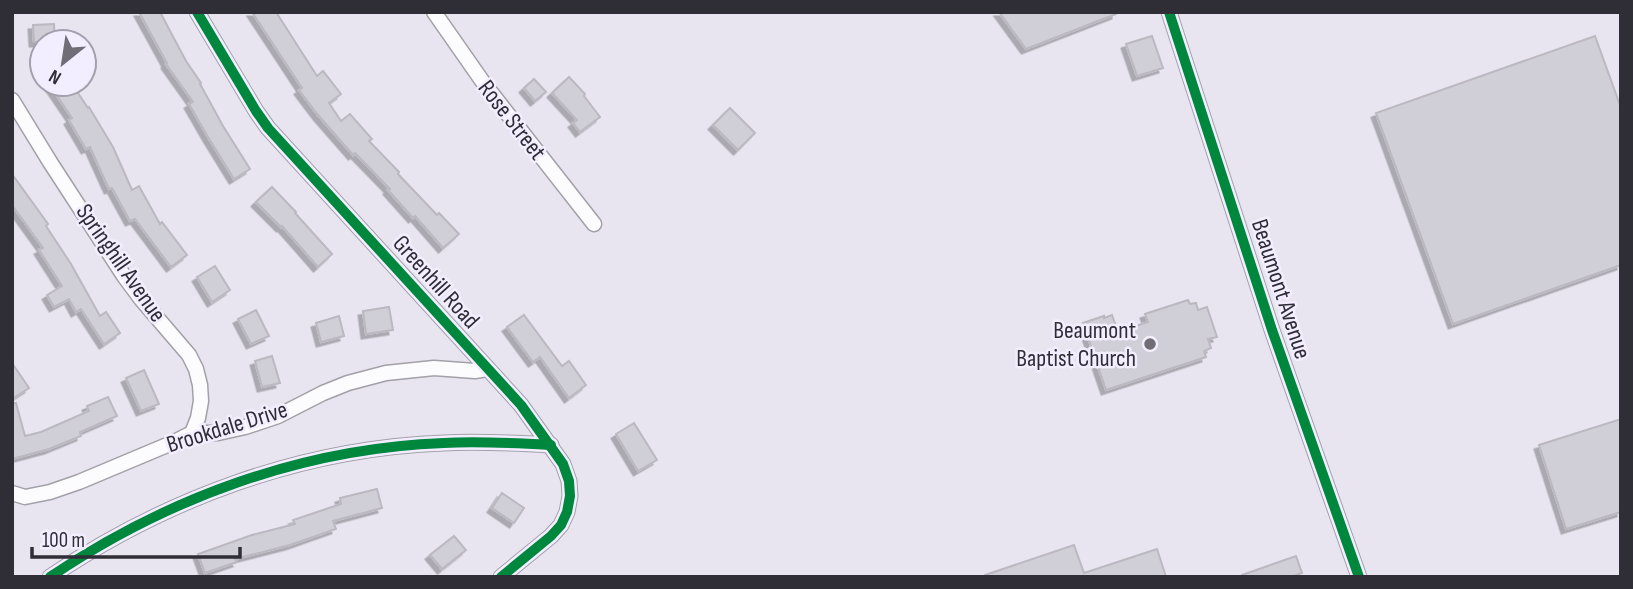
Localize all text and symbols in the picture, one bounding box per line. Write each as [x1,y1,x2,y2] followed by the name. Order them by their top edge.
[28,28,98,98] north arrow
[45,64,65,89] text: N
[472,74,552,166] street label: Rose Street
[70,198,172,328] street label: Springhill Avenue
[1245,215,1317,363] street label: Beaumont Avenue
[387,229,485,335] street label: Greenhill Road
[1016,316,1136,373] place label: Beaumont Baptist Church
[1142,336,1158,352] marker: Beaumont Baptist Church
[163,395,291,459] street label: Brookdale Drive
[32,516,240,560] scale bar
[42,528,85,553] text: 100 m

